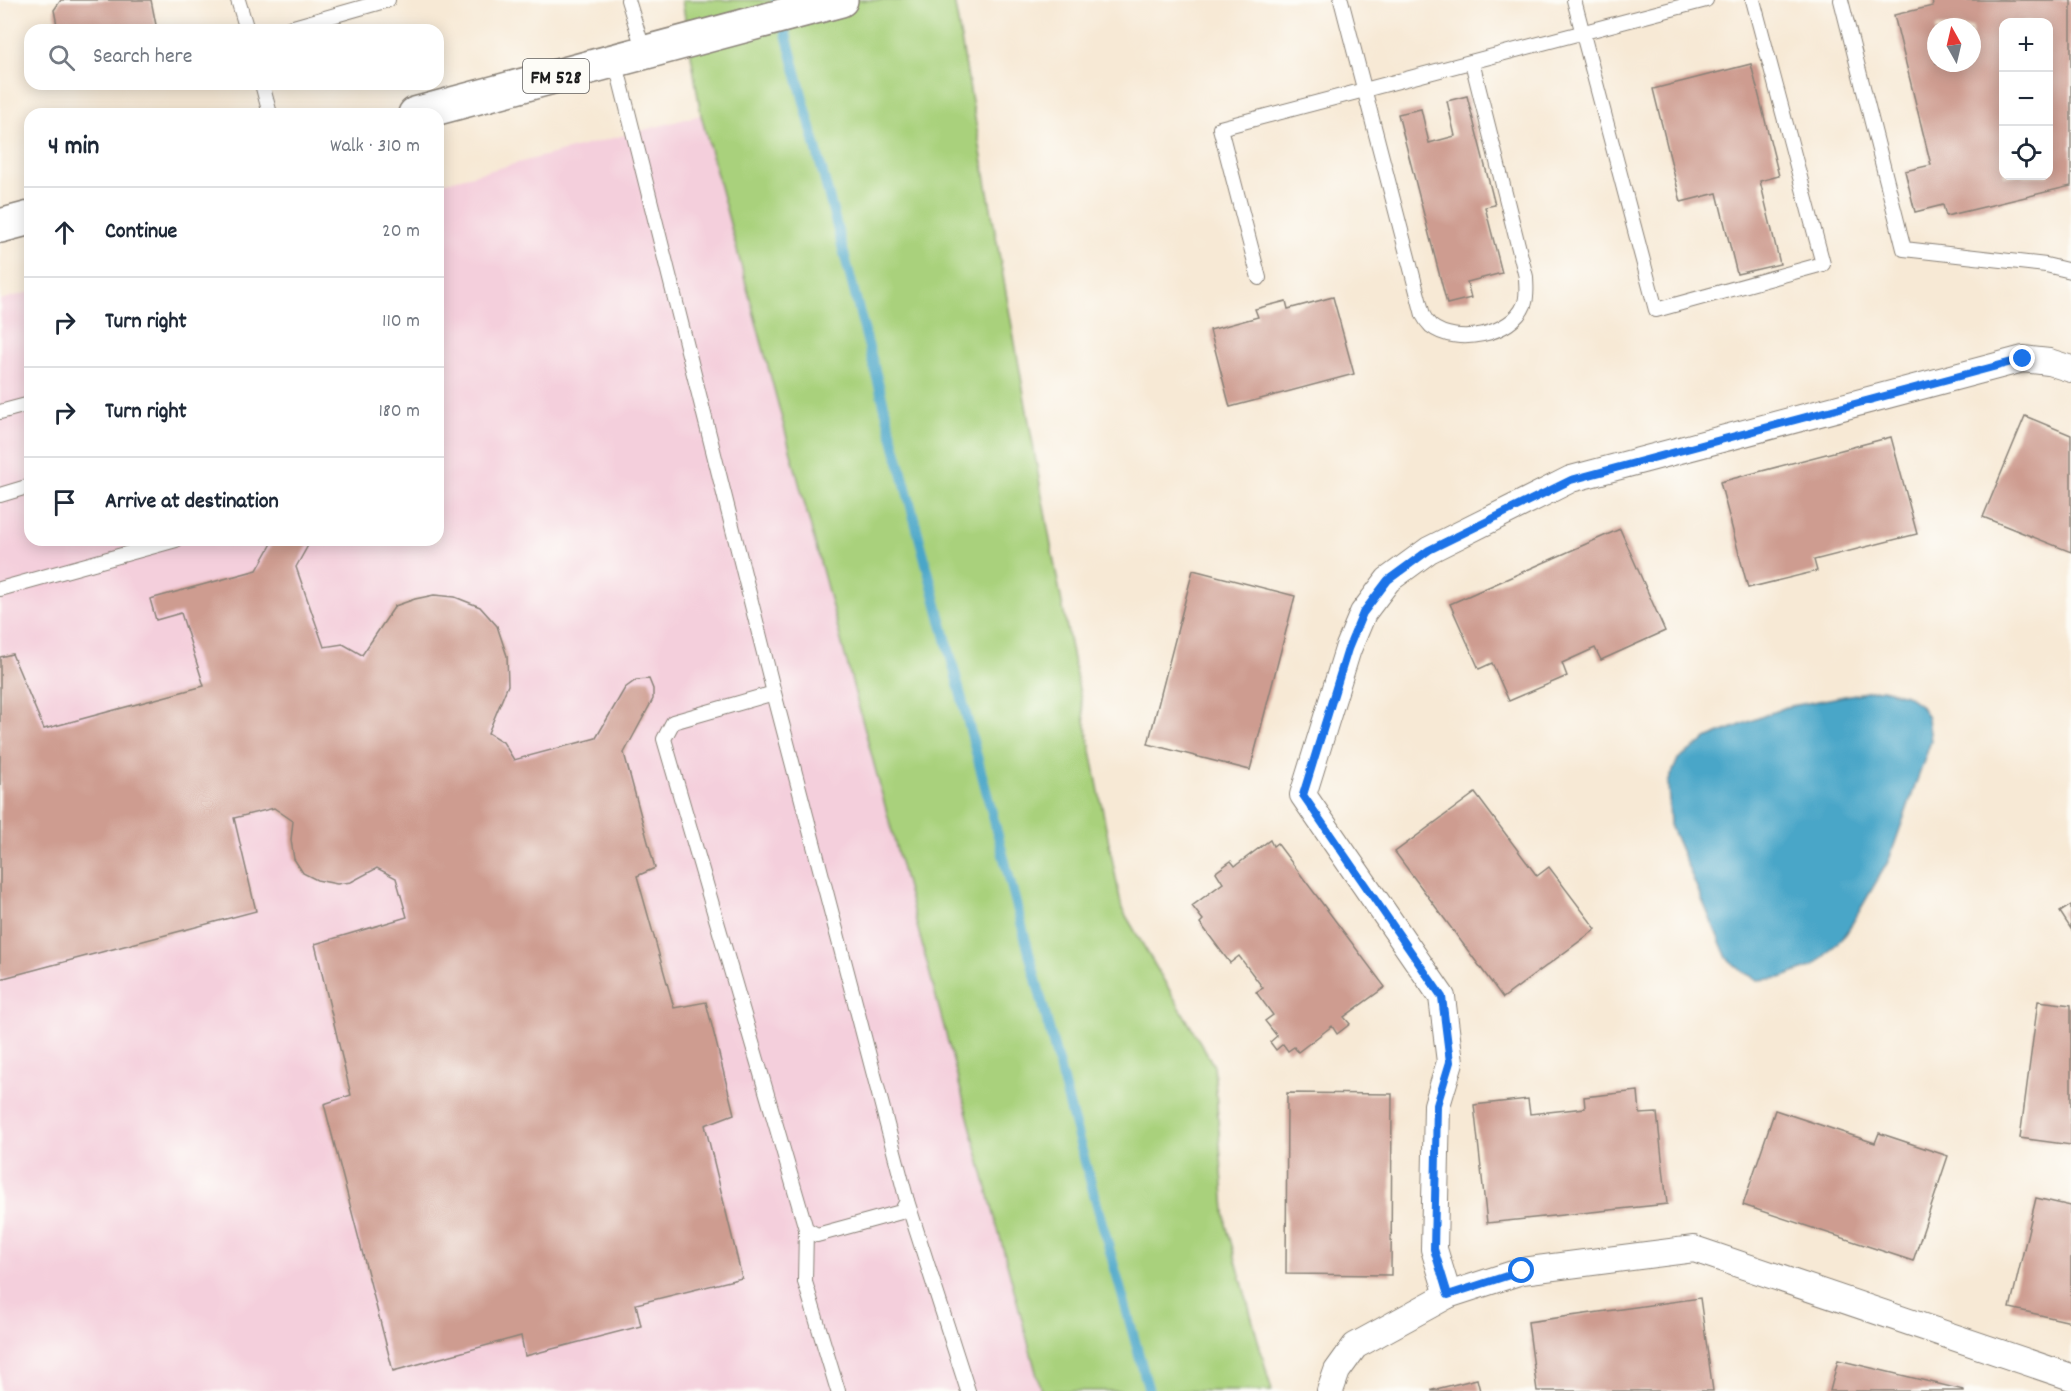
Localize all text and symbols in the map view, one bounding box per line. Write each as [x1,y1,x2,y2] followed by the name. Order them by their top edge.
[1927,18,1981,72] north arrow
[1999,18,2053,180] map controls
[1999,18,2053,72] button: +
[24,24,444,90] search box
[45,41,78,74] icon: search
[93,42,192,73] text: Search here
[523,59,589,93] road number: FM 528
[1999,72,2053,126] button: −
[1999,126,2053,180] button: locate
[48,129,99,166] text: 4 min
[330,133,420,161] text: Walk · 310 m
[48,216,81,249] icon: ahead
[105,217,177,248] text: Continue
[382,218,420,246] text: 20 m
[48,306,81,339] icon: right
[105,307,187,338] text: Turn right
[382,308,420,336] text: 110 m
[2009,345,2035,371] route end
[48,396,81,429] icon: right
[105,397,187,428] text: Turn right
[378,398,420,426] text: 180 m
[48,486,81,519] icon: arrive
[105,487,279,518] text: Arrive at destination
[1508,1257,1534,1283] route start

